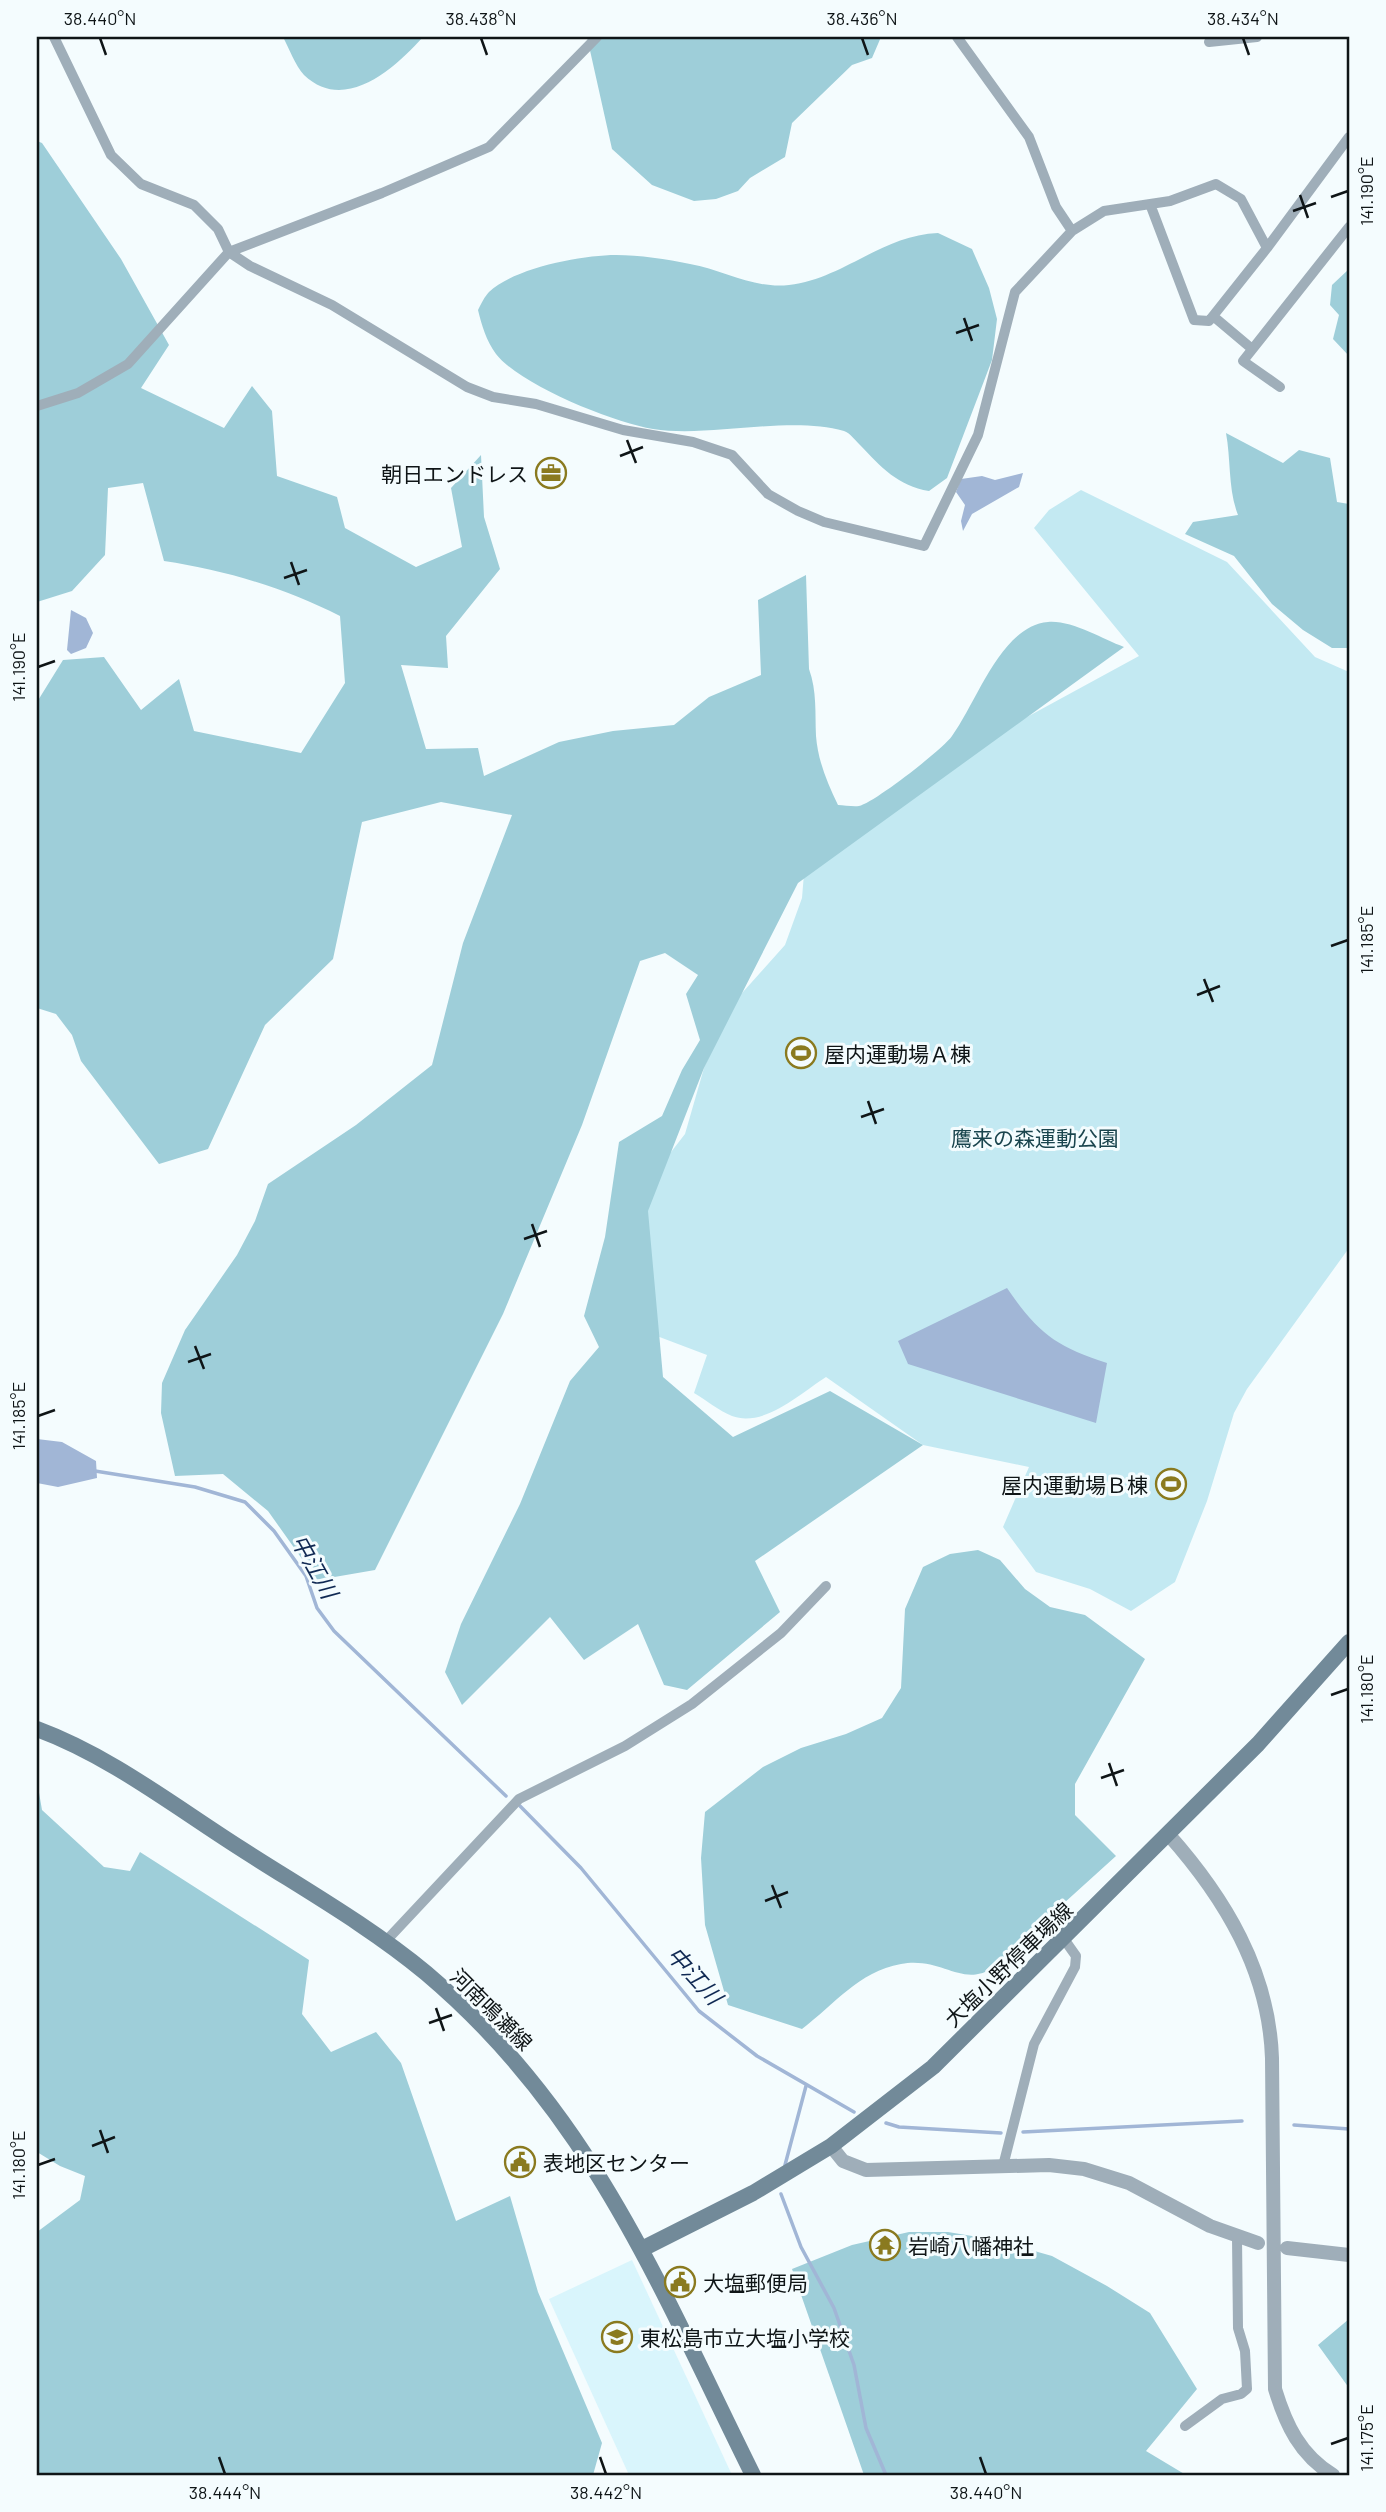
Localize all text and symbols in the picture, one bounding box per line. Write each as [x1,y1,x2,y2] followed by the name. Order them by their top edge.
[64,7,136,29] text: 38.440°N
[445,7,517,29] text: 38.438°N
[826,7,898,29] text: 38.436°N
[1207,7,1279,29] text: 38.434°N
[1355,156,1377,226] text: 141.190°E
[534,456,568,490] office icon: 朝日エンドレス
[381,461,528,486] place label: 朝日エンドレス
[7,632,29,702] text: 141.190°E
[1355,906,1377,974] text: 141.185°E
[784,1036,818,1070] sports icon: 屋内運動場Ａ棟
[824,1041,971,1066] place label: 屋内運動場Ａ棟
[951,1125,1119,1150] park label: 鷹来の森運動公園
[7,1382,29,1450] text: 141.185°E
[1154,1467,1188,1501] sports icon: 屋内運動場Ｂ棟
[1001,1472,1148,1497] place label: 屋内運動場Ｂ棟
[286,1529,345,1606] water label: 中江川
[1355,1654,1377,1724] text: 141.180°E
[939,1897,1077,2031] street label: 大塩小野停車場線
[662,1940,730,2012] water label: 中江川
[446,1963,538,2055] street label: 河南鳴瀬線
[7,2130,29,2200] text: 141.180°E
[503,2145,537,2179] public building icon: 表地区センター
[543,2150,690,2175] place label: 表地区センター
[868,2228,902,2262] temple icon: 岩崎八幡神社
[908,2233,1034,2258] place label: 岩崎八幡神社
[663,2265,697,2299] public building icon: 大塩郵便局
[703,2270,808,2295] place label: 大塩郵便局
[600,2320,634,2354] school or university icon: 東松島市立大塩小学校
[640,2325,850,2350] place label: 東松島市立大塩小学校
[1355,2404,1377,2472] text: 141.175°E
[189,2481,261,2503] text: 38.444°N
[570,2481,642,2503] text: 38.442°N
[950,2481,1022,2503] text: 38.440°N

